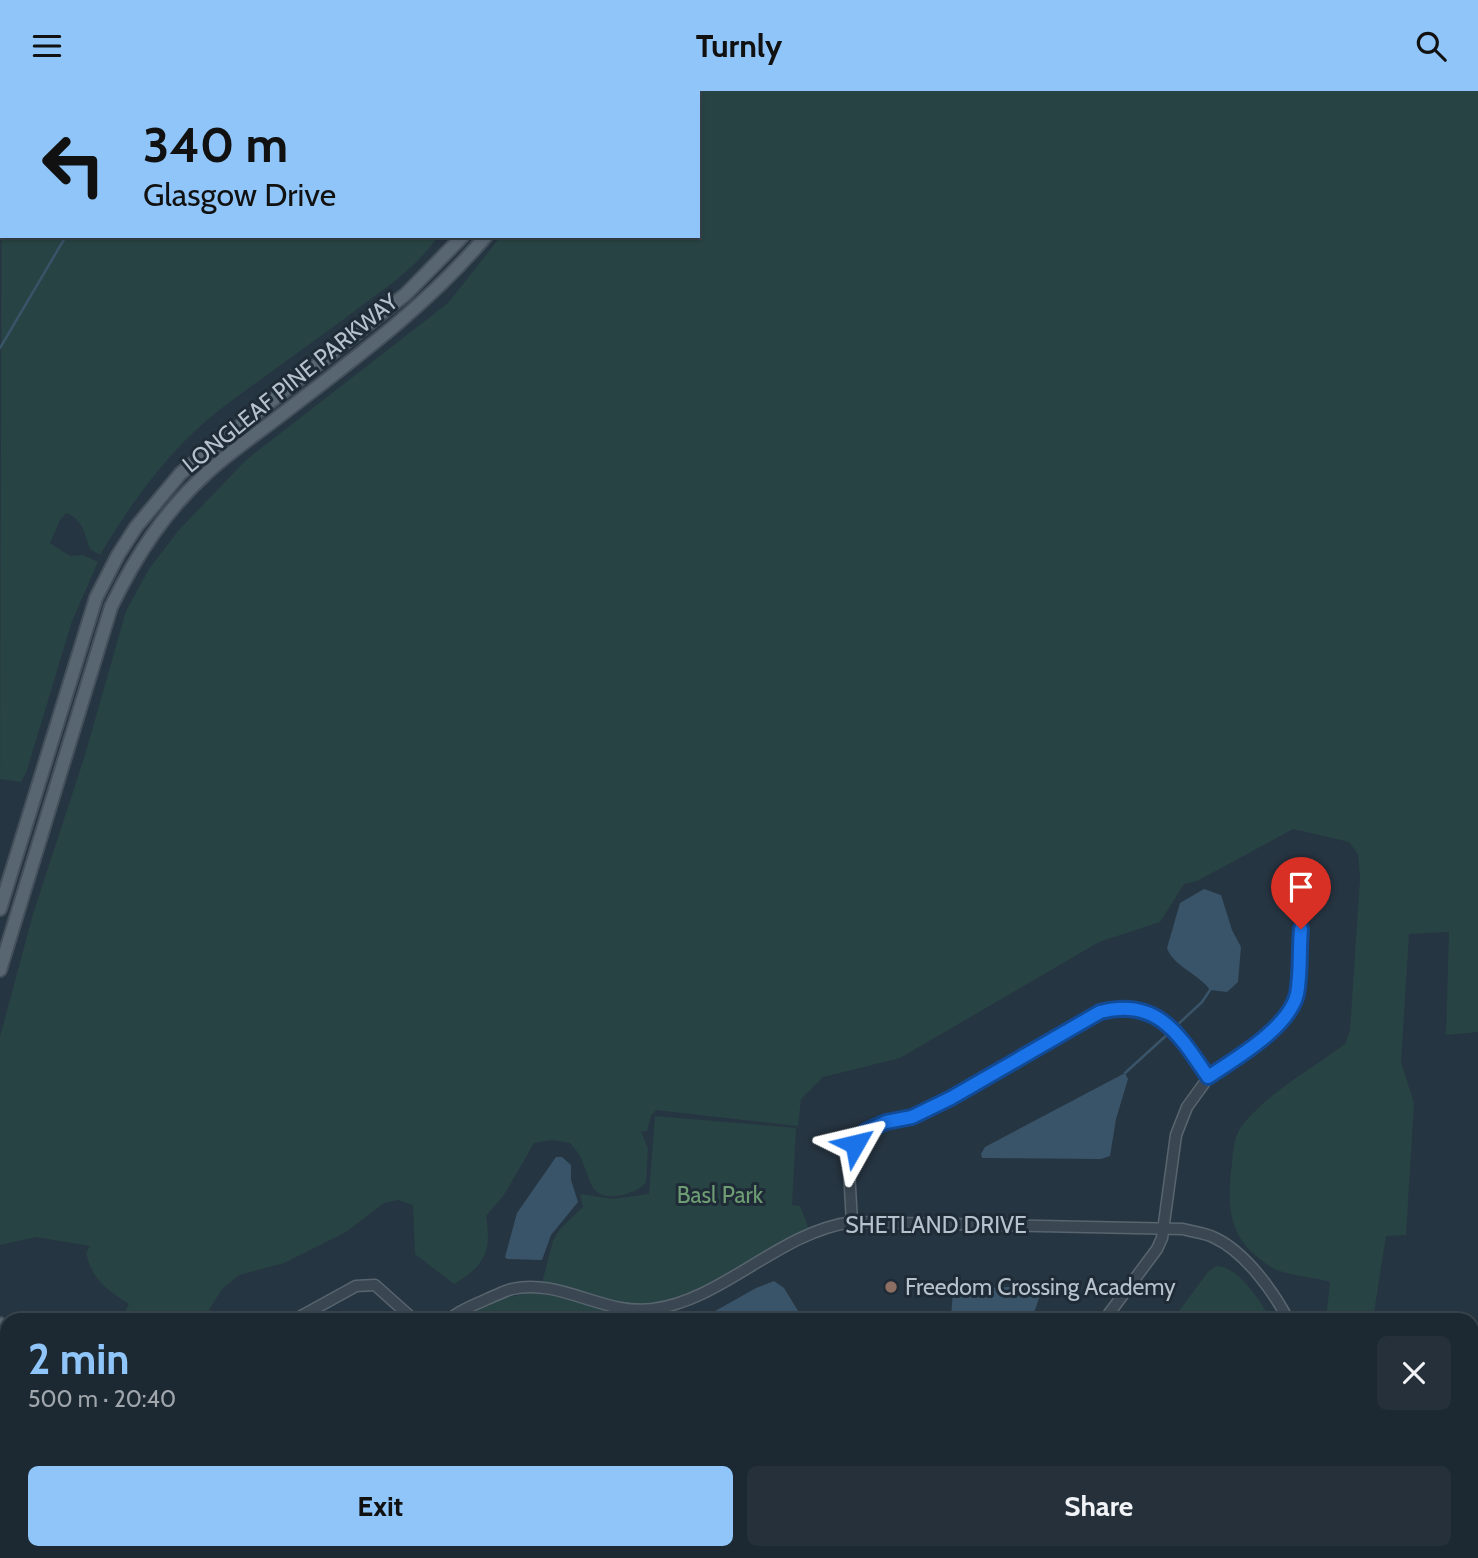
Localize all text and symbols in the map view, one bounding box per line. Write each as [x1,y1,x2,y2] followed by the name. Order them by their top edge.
[696,26,782,65] text: Turnly
[28,27,66,65] icon: menu
[1412,27,1450,65] icon: search
[143,115,288,174] text: 340 m
[28,119,119,210] icon: left
[143,175,336,214] text: Glasgow Drive
[177,287,404,479] street label: LONGLEAF PINE PARKWAY
[1271,857,1331,929] pin
[1282,868,1320,906] icon: arrive
[818,1107,892,1181] position arrow
[677,1181,764,1209] park label: Basl Park
[845,1211,1027,1239] street label: SHETLAND DRIVE
[905,1273,1176,1301] place label: Freedom Crossing Academy
[883,1279,899,1295] marker: Freedom Crossing Academy
[28,1333,129,1385] text: 2 min
[1377,1336,1451,1410] button: close
[28,1385,176,1413] text: 500 m · 20:40
[28,1466,733,1546] button: Exit
[747,1466,1451,1546] button: Share

